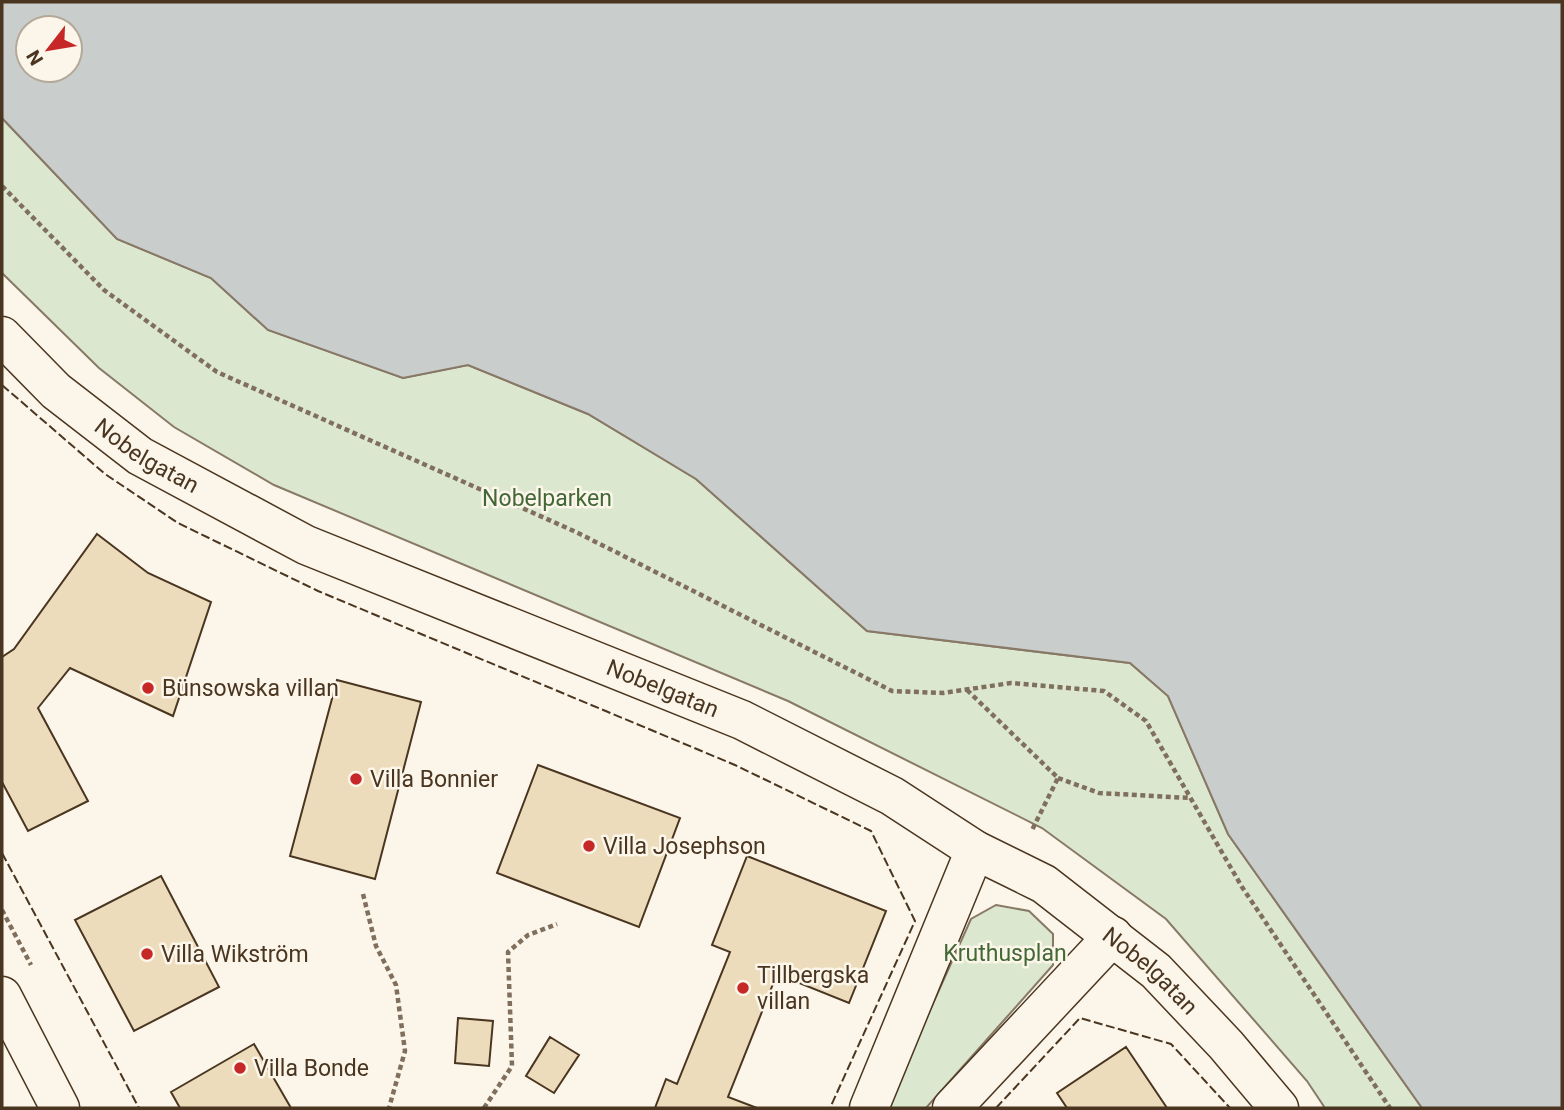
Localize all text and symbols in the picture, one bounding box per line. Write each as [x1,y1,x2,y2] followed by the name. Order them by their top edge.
[14,14,84,84] north arrow
[22,46,48,69] text: N
[89,413,204,499] street label: Nobelgatan
[482,485,612,512] park label: Nobelparken
[603,654,723,723] street label: Nobelgatan
[162,675,339,702] place label: Bünsowska villan
[140,680,156,696] marker: Bünsowska villan
[370,766,498,793] place label: Villa Bonnier
[348,771,364,787] marker: Villa Bonnier
[603,833,766,860] place label: Villa Josephson
[581,838,597,854] marker: Villa Josephson
[1097,921,1204,1020] street label: Nobelgatan
[943,940,1067,967] park label: Kruthusplan
[161,941,309,968] place label: Villa Wikström
[139,946,155,962] marker: Villa Wikström
[757,962,869,1015] place label: Tillbergska villan
[735,980,751,996] marker: Tillbergska villan
[254,1055,369,1082] place label: Villa Bonde
[232,1060,248,1076] marker: Villa Bonde

